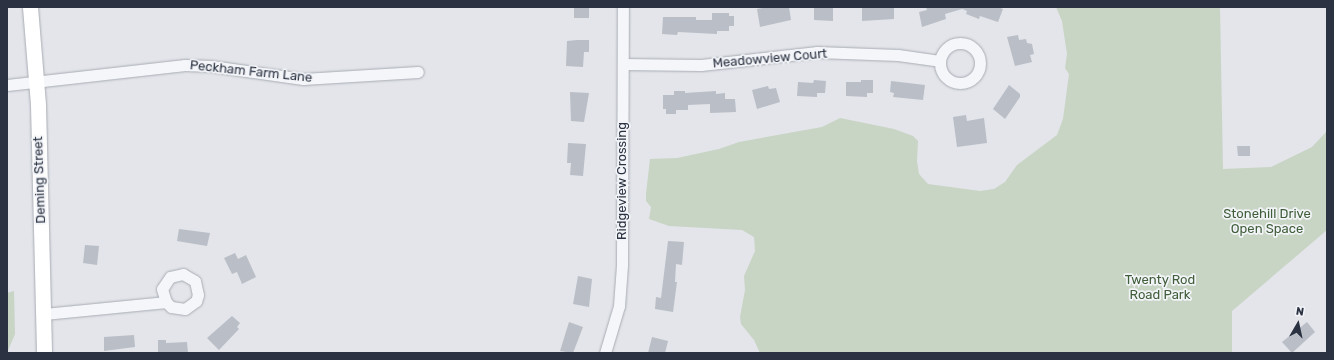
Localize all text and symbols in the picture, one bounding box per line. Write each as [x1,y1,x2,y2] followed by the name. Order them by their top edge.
[712,46,828,72] street label: Meadowview Court
[189,58,313,86] street label: Peckham Farm Lane
[614,122,630,240] street label: Ridgeview Crossing
[31,136,49,224] street label: Deming Street
[1223,207,1311,238] park label: Stonehill Drive Open Space
[1125,273,1195,304] park label: Twenty Rod Road Park
[1278,304,1318,344] north arrow
[1295,305,1305,319] text: N

